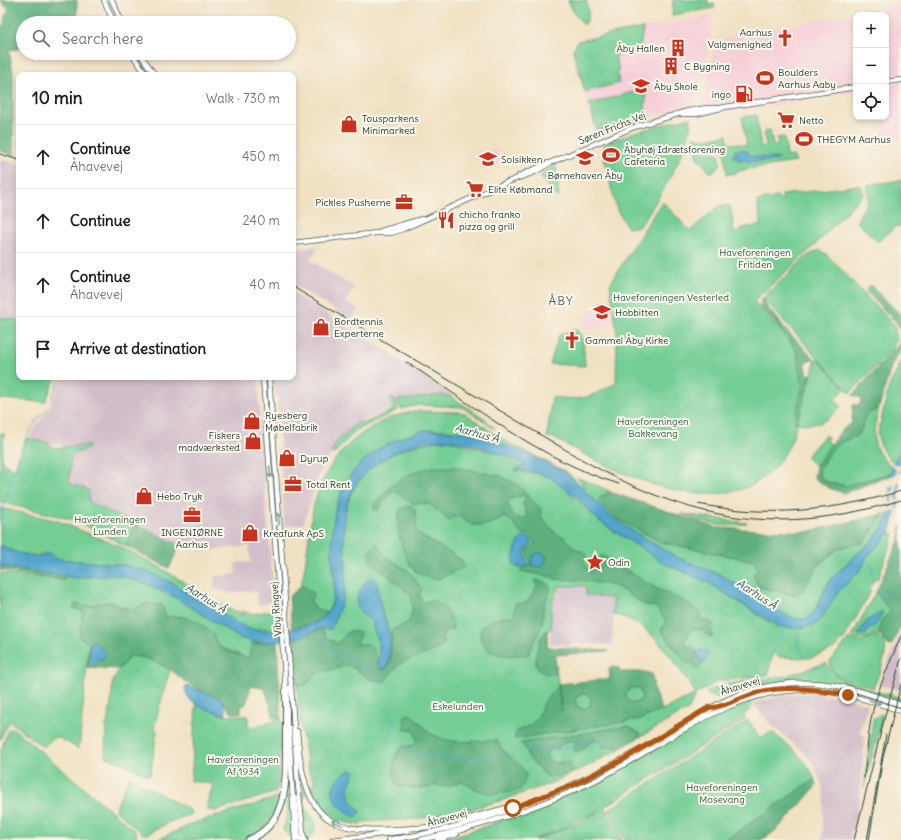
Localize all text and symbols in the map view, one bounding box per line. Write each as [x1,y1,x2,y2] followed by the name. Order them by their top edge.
[853,12,889,120] map controls
[853,12,889,48] button: +
[16,16,296,60] search box
[708,26,772,51] place label: Aarhus Valgmenighed
[30,27,52,49] icon: search
[775,28,795,48] church icon: Aarhus Valgmenighed
[62,29,143,48] text: Search here
[668,38,688,58] building icon: Åby Hallen
[616,42,665,55] place label: Åby Hallen
[853,48,889,84] button: −
[661,56,681,76] building icon: C Bygning
[684,60,730,73] place label: C Bygning
[778,66,836,91] place label: Boulders Aarhus Aaby
[755,68,775,88] sports icon: Boulders Aarhus Aaby
[631,76,651,96] school or university icon: Åby Skole
[654,80,698,93] place label: Åby Skole
[734,84,754,104] fuel station icon: ingo
[853,84,889,120] button: locate
[32,87,83,109] text: 10 min
[712,88,731,101] place label: ingo
[206,90,280,107] text: Walk · 730 m
[576,109,648,147] street label: Søren Frichs Vej
[776,110,796,130] supermarket icon: Netto
[362,112,419,137] place label: Tousparkens Minimarked
[339,114,359,134] shop icon: Tousparkens Minimarked
[799,114,824,127] place label: Netto
[794,129,814,149] sports icon: THEGYM Aarhus
[817,133,891,146] place label: THEGYM Aarhus
[70,139,131,158] text: Continue
[624,143,725,168] place label: Åbyhøj Idrætsforening Cafeteria
[601,145,621,165] sports icon: Åbyhøj Idrætsforening Cafeteria
[32,146,54,168] icon: ahead
[242,148,280,165] text: 450 m
[575,148,595,168] school or university icon: Børnehaven Åby
[478,149,498,169] school or university icon: Solsikken
[501,153,543,166] place label: Solsikken
[70,158,123,175] text: Åhavevej
[548,169,622,182] place label: Børnehaven Åby
[465,179,485,199] supermarket icon: Elite Købmand
[488,183,553,196] place label: Elite Købmand
[394,192,414,212] office icon: Pickles Pusherne
[315,196,391,209] place label: Pickles Pusherne
[459,208,521,233] place label: chicho franko pizza og grill
[32,210,54,232] icon: ahead
[436,210,456,230] restaurant icon: chicho franko pizza og grill
[70,211,131,230] text: Continue
[243,212,280,229] text: 240 m
[719,246,791,271] park label: Haveforeningen Fritiden
[70,267,131,286] text: Continue
[32,274,54,296] icon: ahead
[249,276,280,293] text: 40 m
[70,286,123,303] text: Åhavevej
[613,291,729,304] park label: Haveforeningen Vesterled
[548,293,574,308] district label: ÅBY
[592,302,612,322] school or university icon: Hobbitten
[615,306,659,319] place label: Hobbitten
[334,315,384,340] place label: Bordtennis Experterne
[311,317,331,337] shop icon: Bordtennis Experterne
[562,330,582,350] church icon: Gammel Åby Kirke
[585,334,668,347] place label: Gammel Åby Kirke
[32,338,54,360] icon: arrive
[70,339,206,358] text: Arrive at destination
[265,409,318,434] place label: Ryesberg Møbelfabrik
[242,411,262,431] shop icon: Ryesberg Møbelfabrik
[617,415,689,440] park label: Haveforeningen Bakkevang
[453,420,502,446] water label: Aarhus Å
[178,429,240,454] place label: Fiskers madværksted
[243,431,263,451] shop icon: Fiskers madværksted
[277,448,297,468] shop icon: Dyrup
[300,452,329,465] place label: Dyrup
[266,465,273,478] one-way arrow
[283,474,303,494] office icon: Total Rent
[306,478,351,491] place label: Total Rent
[134,486,154,506] shop icon: Hebo Tryk
[157,490,202,503] place label: Hebo Tryk
[182,505,202,525] office icon: INGENIØRNE Aarhus
[74,513,146,538] park label: Haveforeningen Lunden
[275,513,283,526] one-way arrow
[240,523,260,543] shop icon: Kreafunk ApS
[161,526,223,551] place label: INGENIØRNE Aarhus
[263,527,324,540] place label: Kreafunk ApS
[585,552,605,572] place icon: Odin
[608,556,630,569] place label: Odin
[734,576,781,613] water label: Aarhus Å
[183,580,230,616] water label: Aarhus Å
[268,581,284,637] street label: Viby Ringvej
[719,674,761,698] street label: Åhavevej
[839,686,857,704] route end
[868,699,881,706] one-way arrow
[432,700,484,713] park label: Eskelunden
[207,753,279,778] park label: Haveforeningen Af 1934
[686,781,758,806] park label: Haveforeningen Mosevang
[504,799,522,817] route start
[426,806,468,830] street label: Åhavevej
[331,819,343,826] one-way arrow

